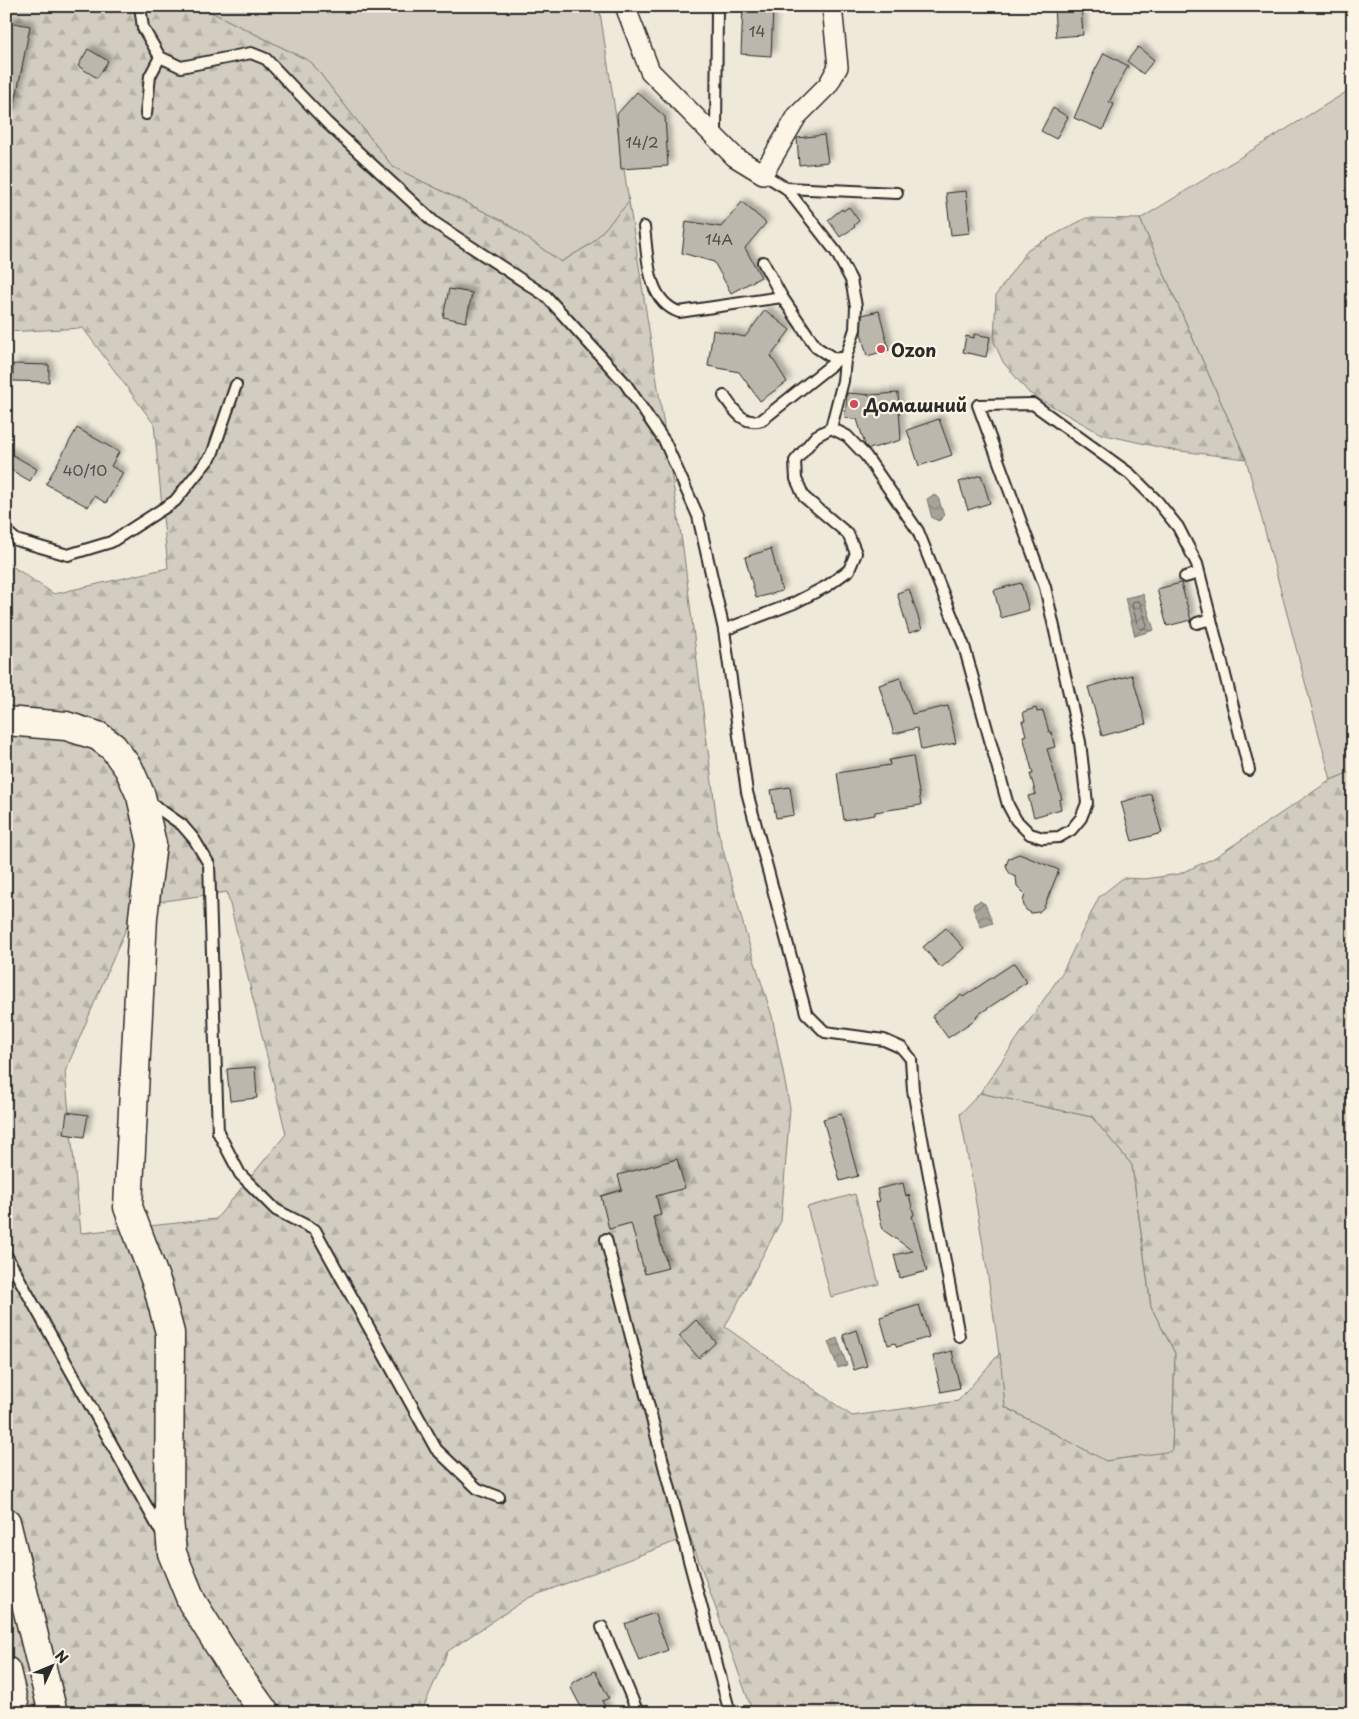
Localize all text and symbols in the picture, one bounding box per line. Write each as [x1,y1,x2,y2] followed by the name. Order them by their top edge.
[749,19,765,42] house number: 14
[625,130,659,153] house number: 14/2
[705,227,733,250] house number: 14А
[891,336,936,363] place label: Ozon
[875,343,887,355] marker: Ozon
[863,391,967,418] place label: Домашний
[848,398,860,410] marker: Домашний
[63,458,107,481] house number: 40/10
[28,1642,78,1692] north arrow
[50,1645,73,1668] text: N

